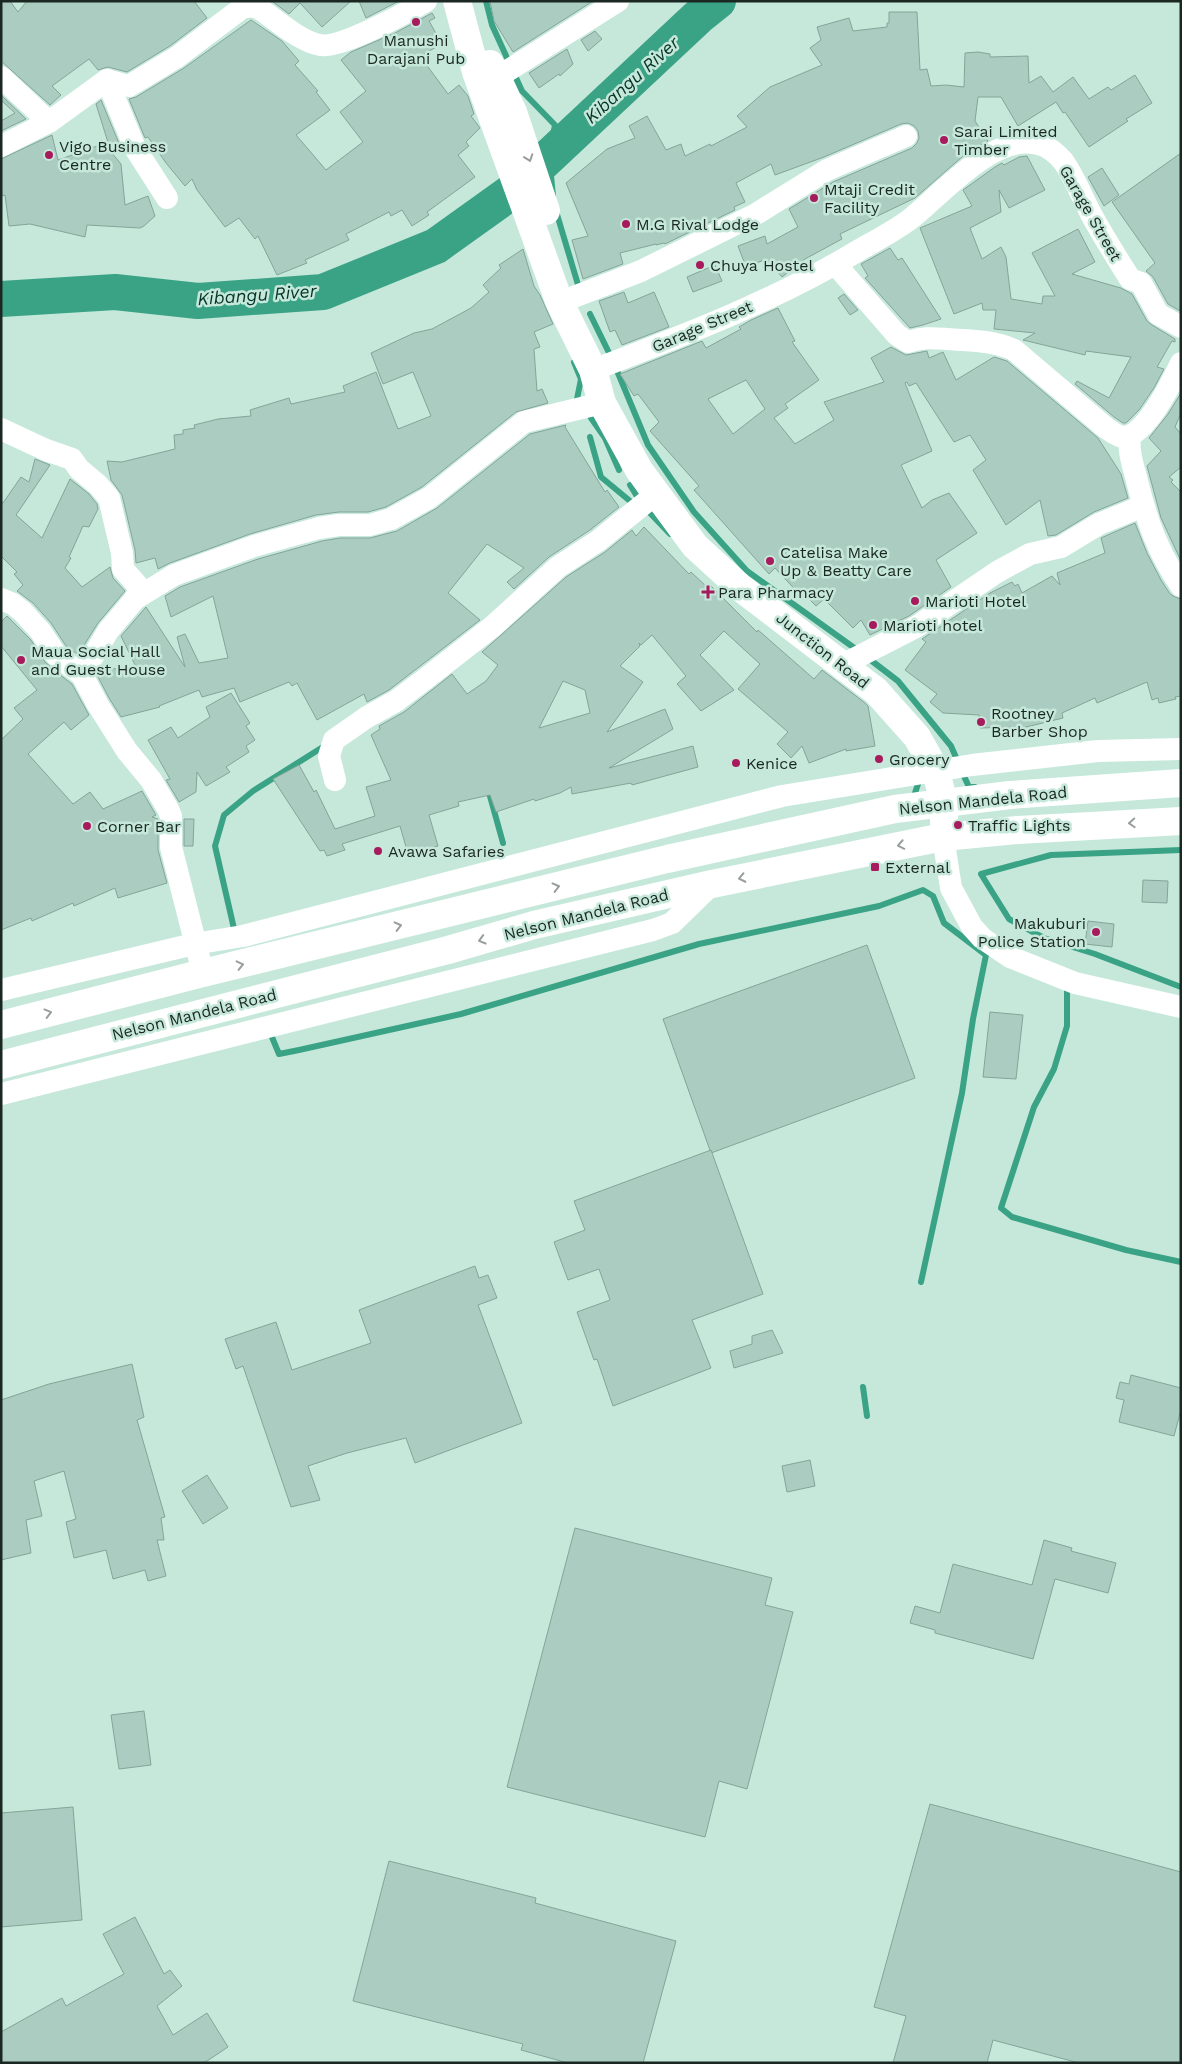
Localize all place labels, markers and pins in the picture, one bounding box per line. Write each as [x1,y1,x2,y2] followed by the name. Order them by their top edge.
[410,16,422,28] marker: Manushi Darajani Pub
[367,31,465,68] place label: Manushi Darajani Pub
[954,122,1058,159] place label: Sarai Limited Timber
[938,134,950,146] marker: Sarai Limited Timber
[59,137,166,174] place label: Vigo Business Centre
[43,149,55,161] marker: Vigo Business Centre
[824,180,915,217] place label: Mtaji Credit Facility
[808,192,820,204] marker: Mtaji Credit Facility
[636,215,759,234] place label: M.G Rival Lodge
[620,218,632,230] marker: M.G Rival Lodge
[710,256,814,275] place label: Chuya Hostel
[694,259,706,271] marker: Chuya Hostel
[780,543,912,580] place label: Catelisa Make Up & Beatty Care
[764,555,776,567] marker: Catelisa Make Up & Beatty Care
[718,583,834,602] place label: Para Pharmacy
[702,586,714,598] marker: Para Pharmacy
[925,592,1026,611] place label: Marioti Hotel
[909,595,921,607] marker: Marioti Hotel
[883,616,983,635] place label: Marioti hotel
[867,619,879,631] marker: Marioti hotel
[31,642,165,679] place label: Maua Social Hall and Guest House
[15,654,27,666] marker: Maua Social Hall and Guest House
[991,704,1088,741] place label: Rootney Barber Shop
[975,716,987,728] marker: Rootney Barber Shop
[889,750,950,769] place label: Grocery
[873,753,885,765] marker: Grocery
[746,754,797,773] place label: Kenice
[730,757,742,769] marker: Kenice
[968,816,1070,835] place label: Traffic Lights
[97,817,181,836] place label: Corner Bar
[952,819,964,831] marker: Traffic Lights
[81,820,93,832] marker: Corner Bar
[388,842,505,861] place label: Avawa Safaries
[372,845,384,857] marker: Avawa Safaries
[885,858,950,877] place label: External
[869,861,881,873] marker: External
[978,914,1086,951] place label: Makuburi Police Station
[1090,926,1102,938] marker: Makuburi Police Station

